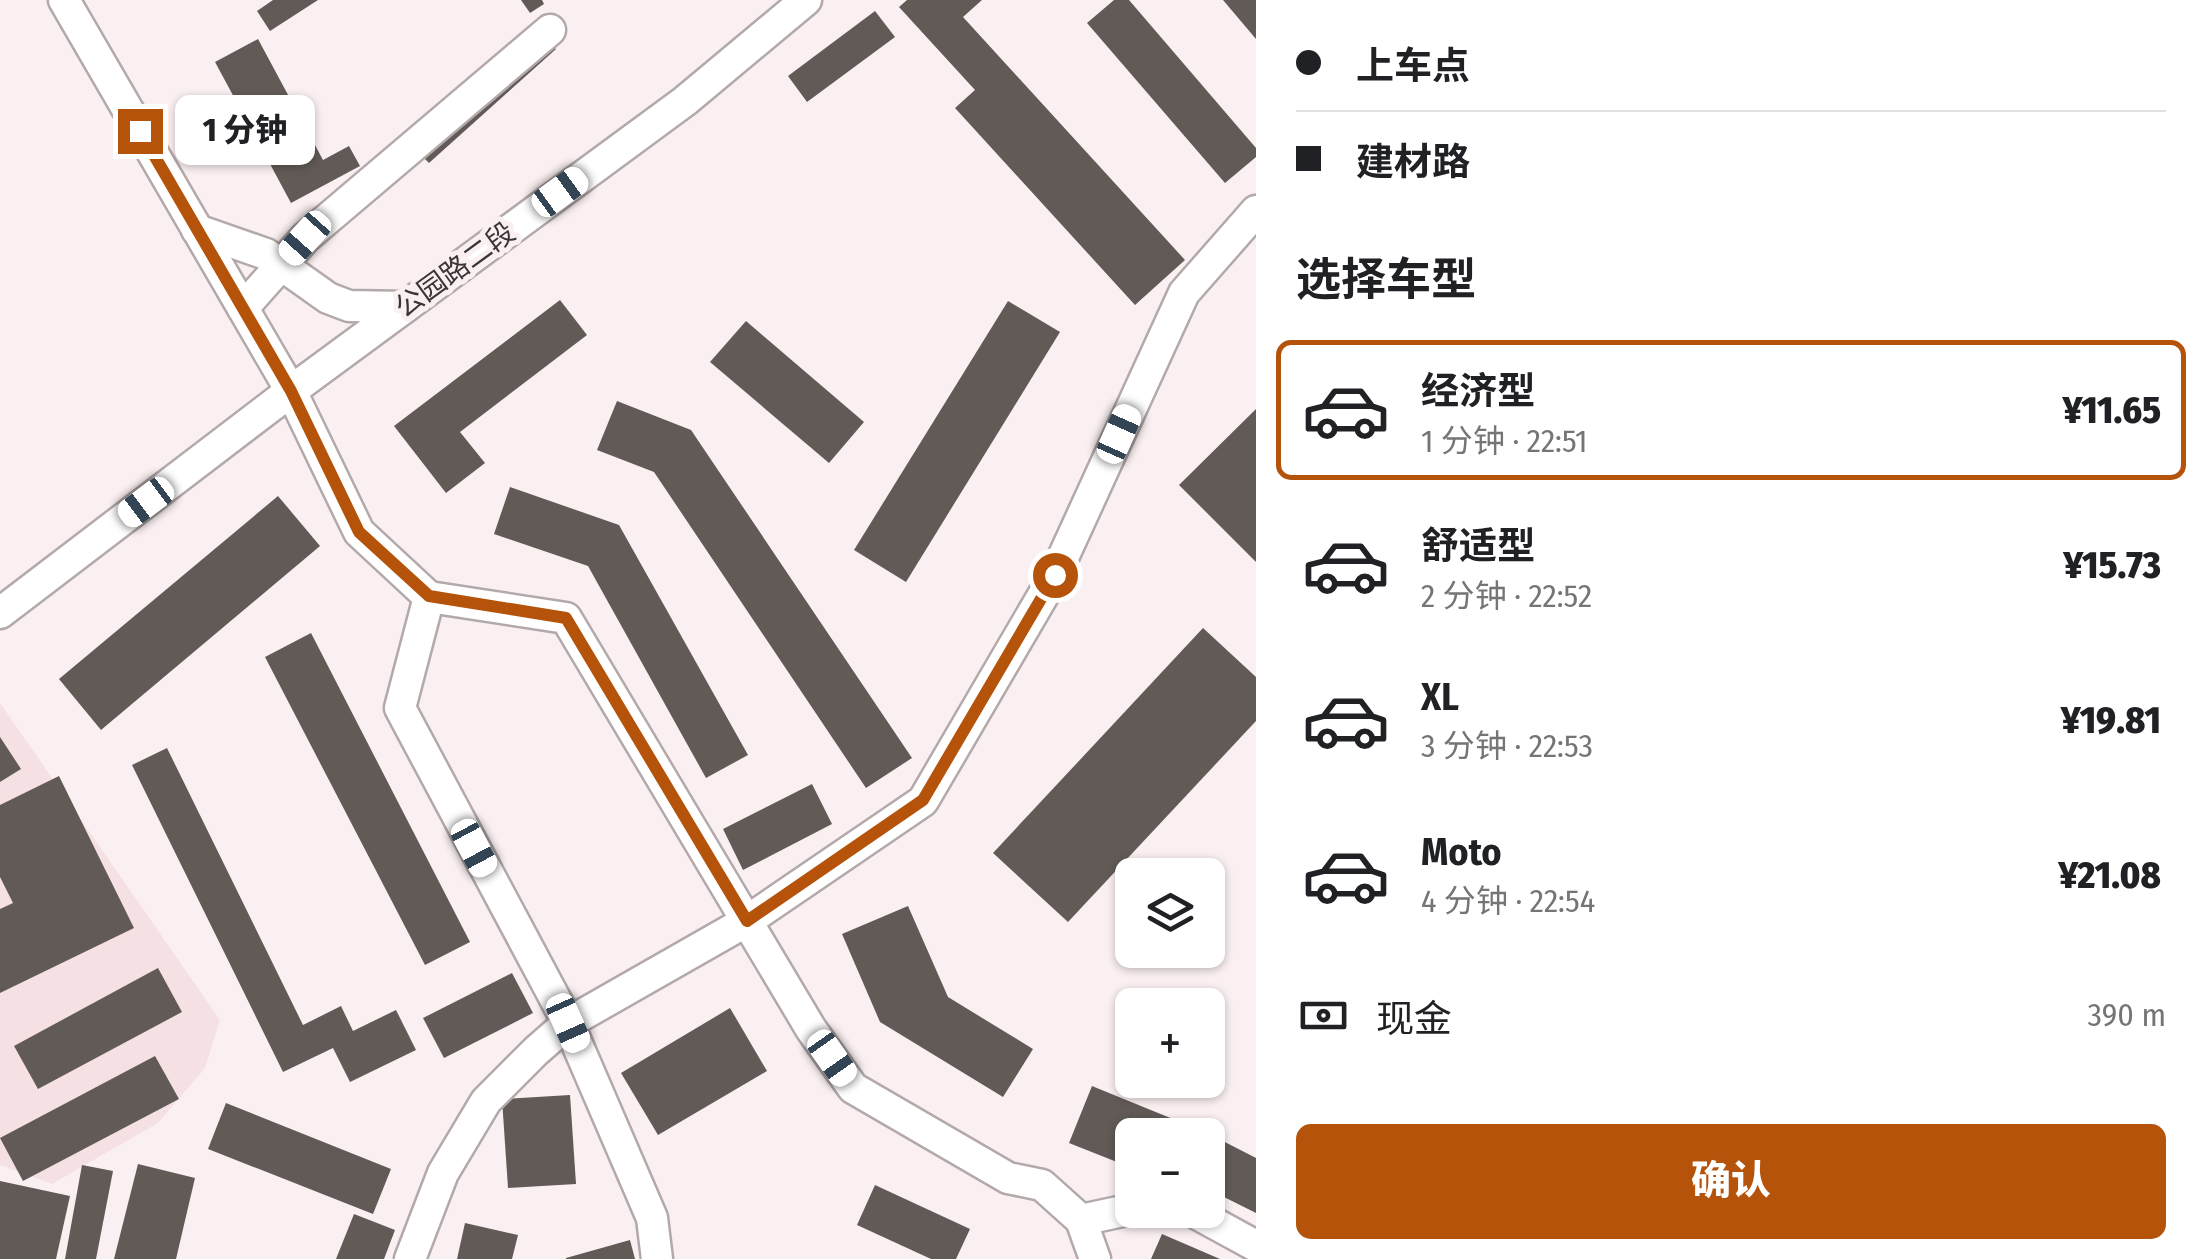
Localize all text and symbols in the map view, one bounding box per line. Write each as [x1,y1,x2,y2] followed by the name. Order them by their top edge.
[1356,43,1470,89] text: 上车点
[175,96,315,166] callout: 1 分钟
[118,109,163,154] route end
[203,111,287,149] text: 1 分钟
[1356,139,1470,185] text: 建材路
[527,162,593,222] car
[274,206,336,270] car
[389,216,521,324] street label: 公园路二段
[1296,253,1476,307] text: 选择车型
[1301,365,1391,455] icon: car
[1421,368,1535,414] text: 经济型
[2062,387,2161,433] text: ¥11.65
[1093,400,1145,468] car
[1421,422,1588,460] text: 1 分钟 · 22:51
[113,472,179,532] car
[1301,520,1391,610] icon: car
[1421,523,1535,569] text: 舒适型
[2063,542,2161,588] text: ¥15.73
[1033,553,1078,598] route start
[1421,577,1592,615] text: 2 分钟 · 22:52
[1421,674,1459,720] text: XL
[1301,675,1391,765] icon: car
[2061,697,2161,743] text: ¥19.81
[1421,727,1593,765] text: 3 分钟 · 22:53
[447,814,501,882] car
[1421,829,1502,875] text: Moto
[1301,830,1391,920] icon: car
[2058,852,2161,898] text: ¥21.08
[1115,858,1225,1228] map controls
[1115,858,1225,968] button: layers
[1421,882,1595,920] text: 4 分钟 · 22:54
[1115,988,1225,1098] button: +
[1296,988,1351,1043] icon: cash
[542,989,594,1057] car
[1376,996,1452,1042] text: 现金
[2088,996,2166,1034] text: 390 m
[803,1025,861,1091] car
[1115,1118,1225,1228] button: −
[1296,1124,2166,1239] button: 确认

